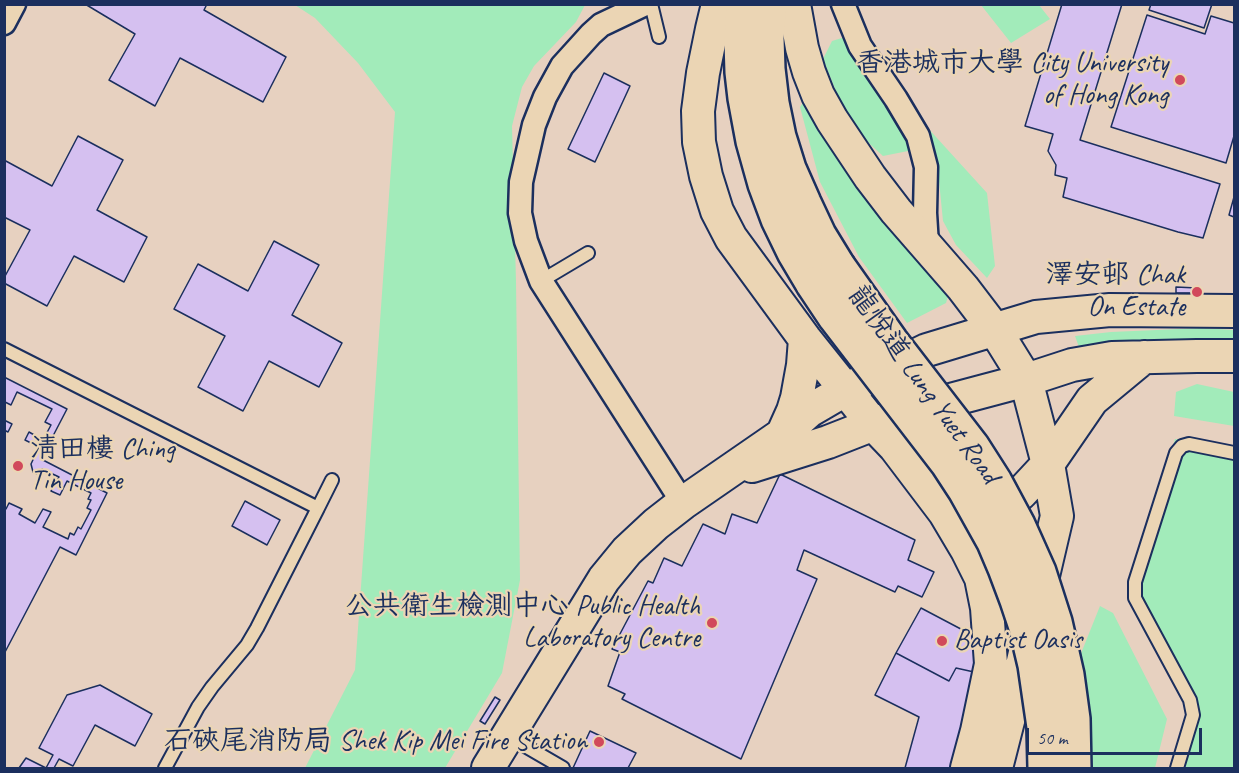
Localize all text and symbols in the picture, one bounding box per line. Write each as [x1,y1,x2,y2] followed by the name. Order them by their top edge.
[856,47,1168,113] place label: 香港城市大學 City University of Hong Kong
[1173,73,1187,87] marker: 香港城市大學 City University of Hong Kong
[1046,259,1185,325] place label: 澤安邨 Chak On Estate
[840,280,1006,490] street label: 龍悅道 Lung Yuet Road
[1190,285,1204,299] marker: 澤安邨 Chak On Estate
[30,433,175,499] place label: 清田樓 Ching Tin House
[11,459,25,473] marker: 清田樓 Ching Tin House
[345,590,700,656] place label: 公共衛生檢測中心 Public Health Laboratory Centre
[705,616,719,630] marker: 公共衛生檢測中心 Public Health Laboratory Centre
[954,624,1082,658] place label: Baptist Oasis
[935,634,949,648] marker: Baptist Oasis
[1029,716,1204,754] scale bar
[164,725,587,759] place label: 石硤尾消防局 Shek Kip Mei Fire Station
[1037,727,1068,749] text: 50 m
[592,735,606,749] marker: 石硤尾消防局 Shek Kip Mei Fire Station

